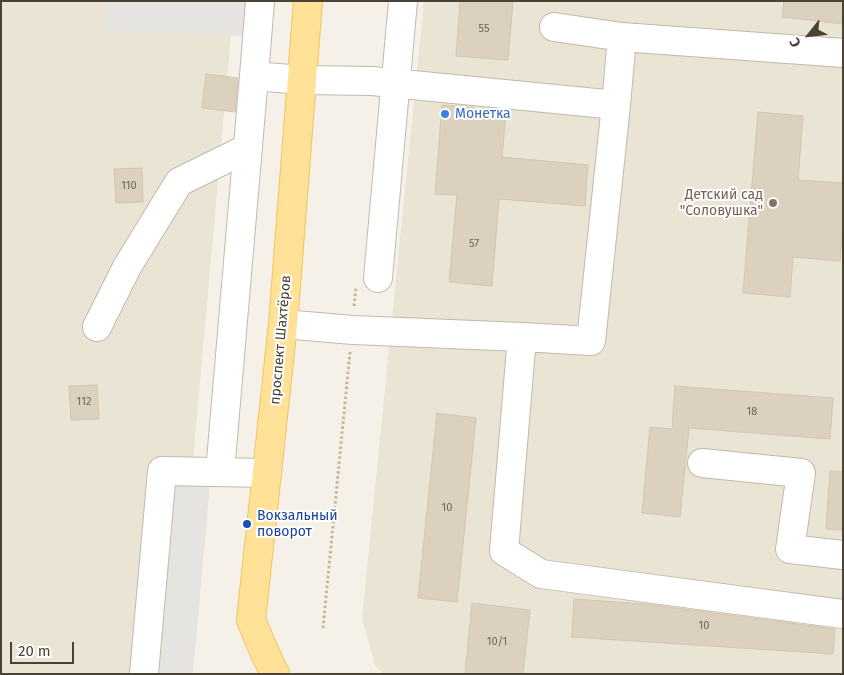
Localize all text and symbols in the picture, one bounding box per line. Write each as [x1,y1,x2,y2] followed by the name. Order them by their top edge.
[784,10,834,60] north arrow
[479,22,489,36] house number: 55
[786,35,805,50] text: С
[455,106,511,122] place label: Монетка
[439,108,451,120] marker: Монетка
[121,179,137,193] house number: 110
[680,187,763,220] place label: Детский сад "Соловушка"
[767,197,779,209] marker: Детский сад "Соловушка"
[469,237,479,251] house number: 57
[267,275,295,405] street label: проспект Шахтёров
[77,395,91,409] house number: 112
[747,405,757,419] house number: 18
[442,501,452,515] house number: 10
[257,508,338,540] place label: Вокзальный поворот
[241,518,253,530] marker: Вокзальный поворот
[699,619,709,633] house number: 10
[12,632,76,664] scale bar
[487,635,507,649] house number: 10/1
[18,642,51,660] text: 20 m

